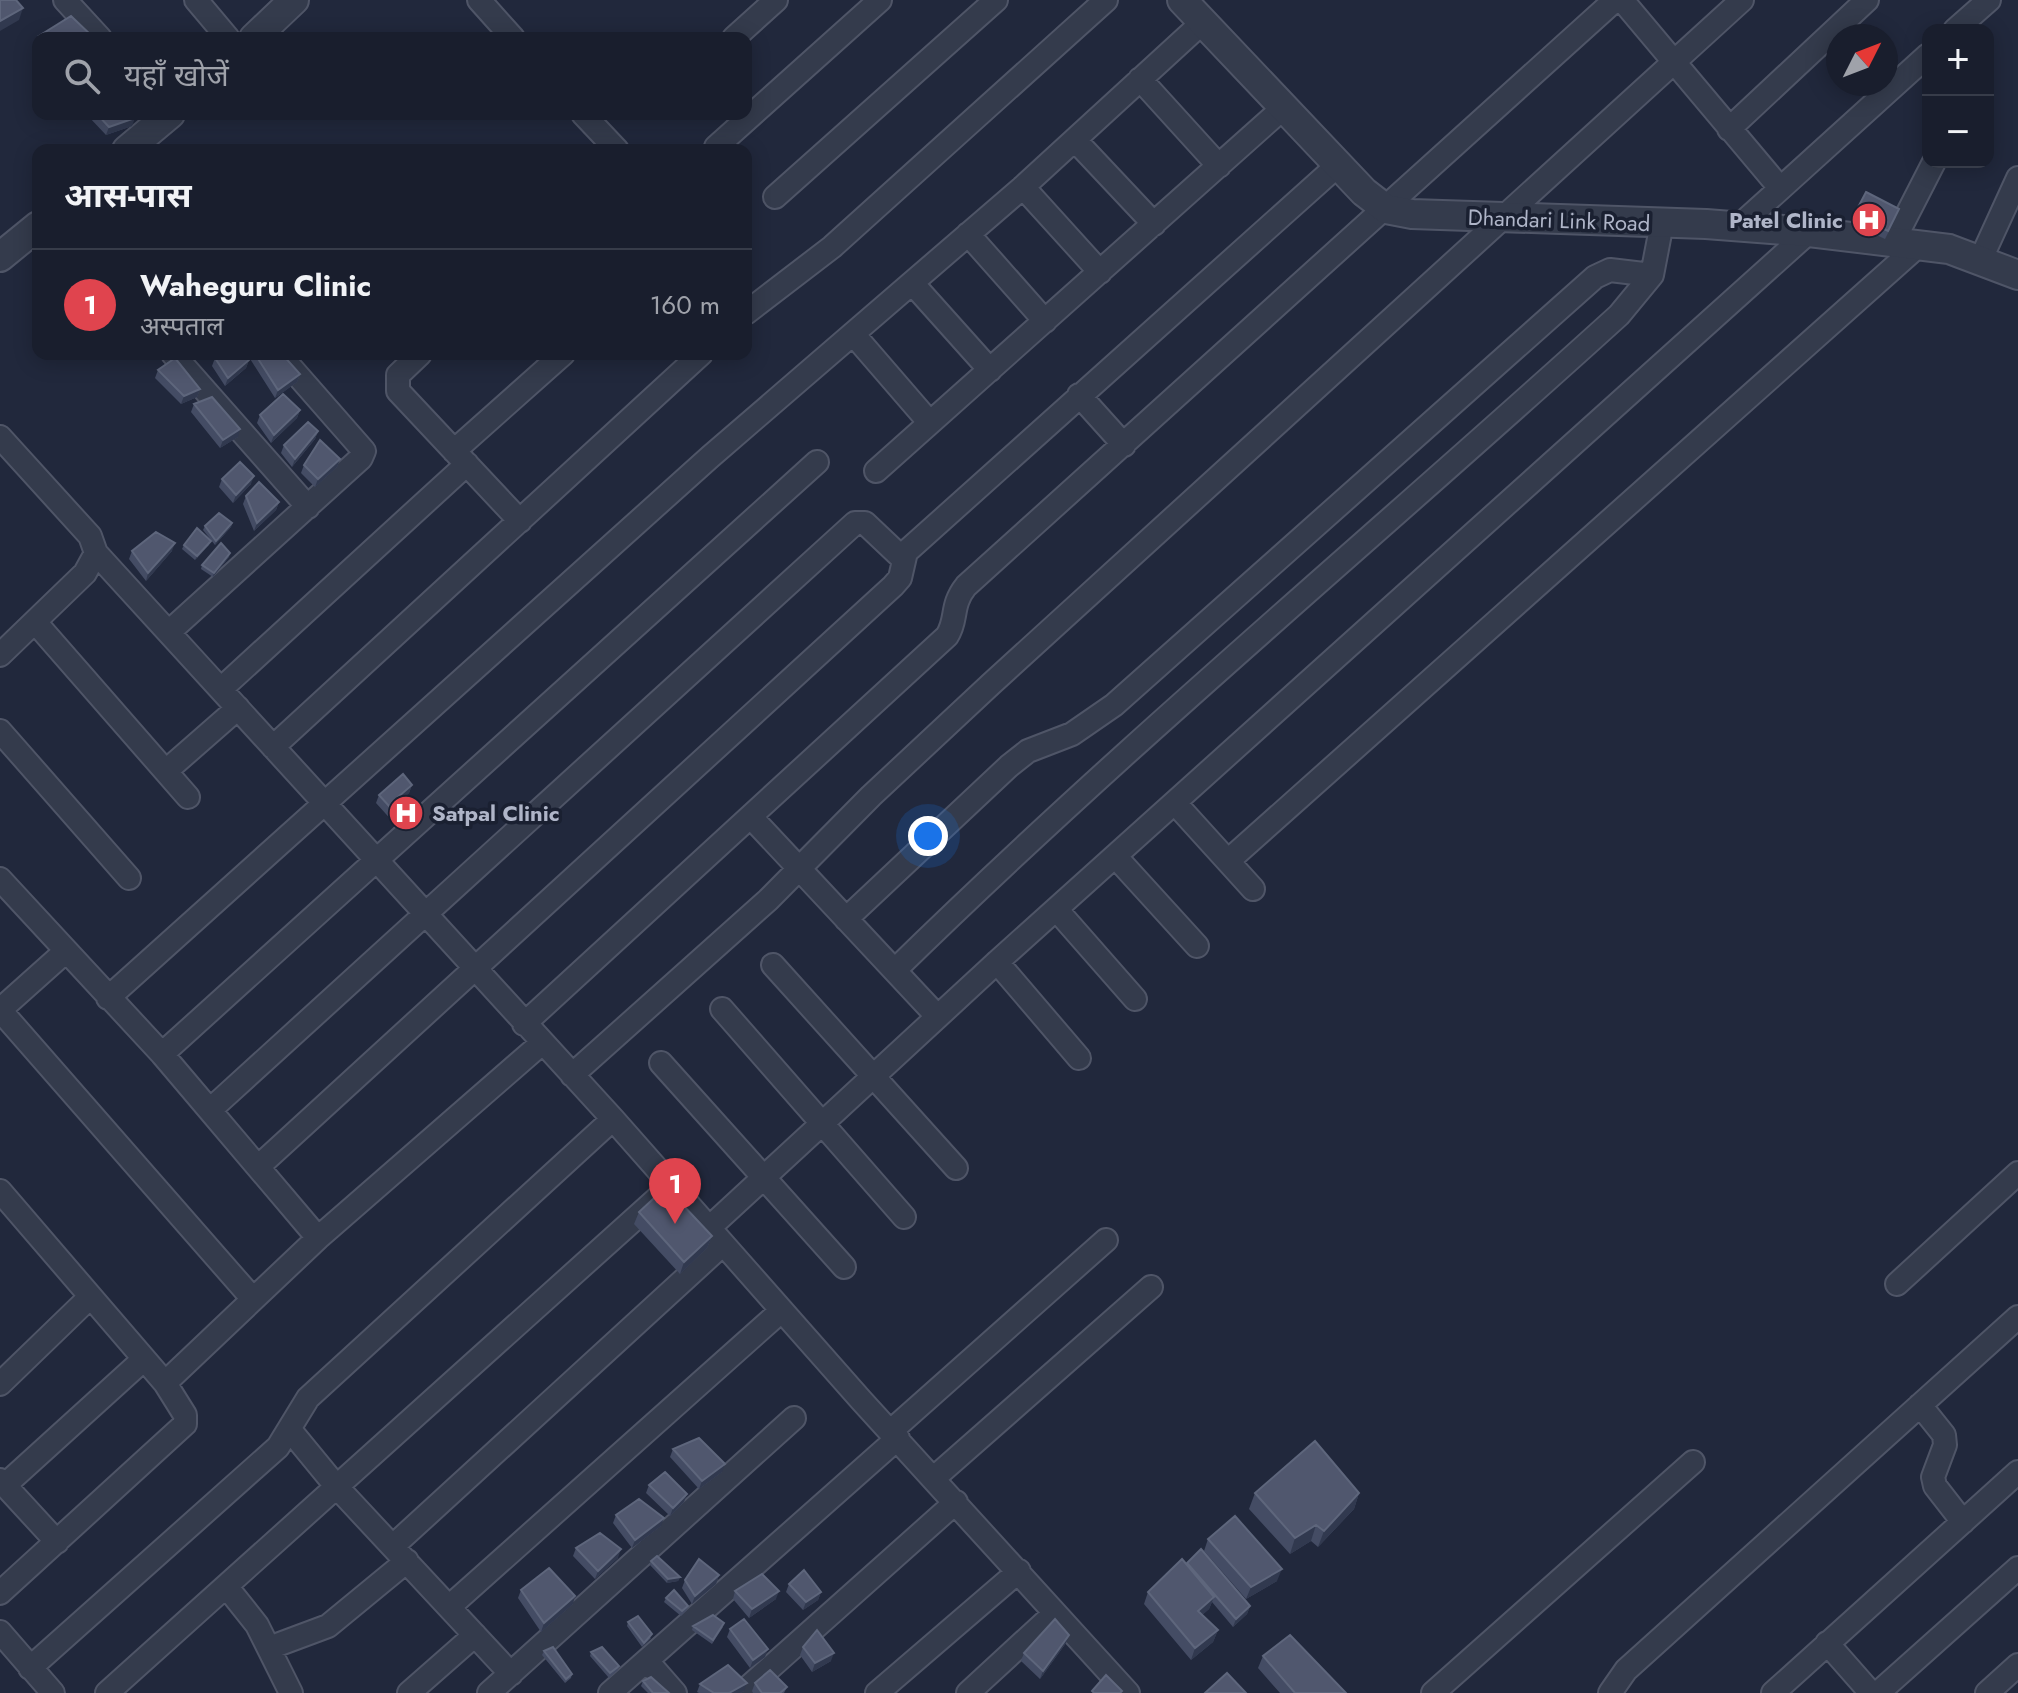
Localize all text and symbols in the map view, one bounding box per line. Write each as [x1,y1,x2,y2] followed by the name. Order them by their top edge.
[1826,24,1898,96] north arrow
[1922,24,1994,168] map controls
[1922,24,1994,96] button: +
[32,32,752,120] search box
[60,54,104,98] icon: search
[124,54,229,97] text: यहाँ खोजें
[1922,96,1994,168] button: −
[64,171,192,220] text: आस-पास
[1467,201,1651,239] street label: Dhandari Link Road
[1850,201,1888,239] hospital icon: Patel Clinic
[1729,204,1843,236] place label: Patel Clinic
[140,264,371,307] text: Waheguru Clinic
[83,286,97,324] text: 1
[650,286,720,324] text: 160 m
[140,307,224,345] text: अस्पताल
[387,794,425,832] hospital icon: Satpal Clinic
[432,797,560,829] place label: Satpal Clinic
[908,816,948,856] your location
[649,1158,701,1224] pin: 1

